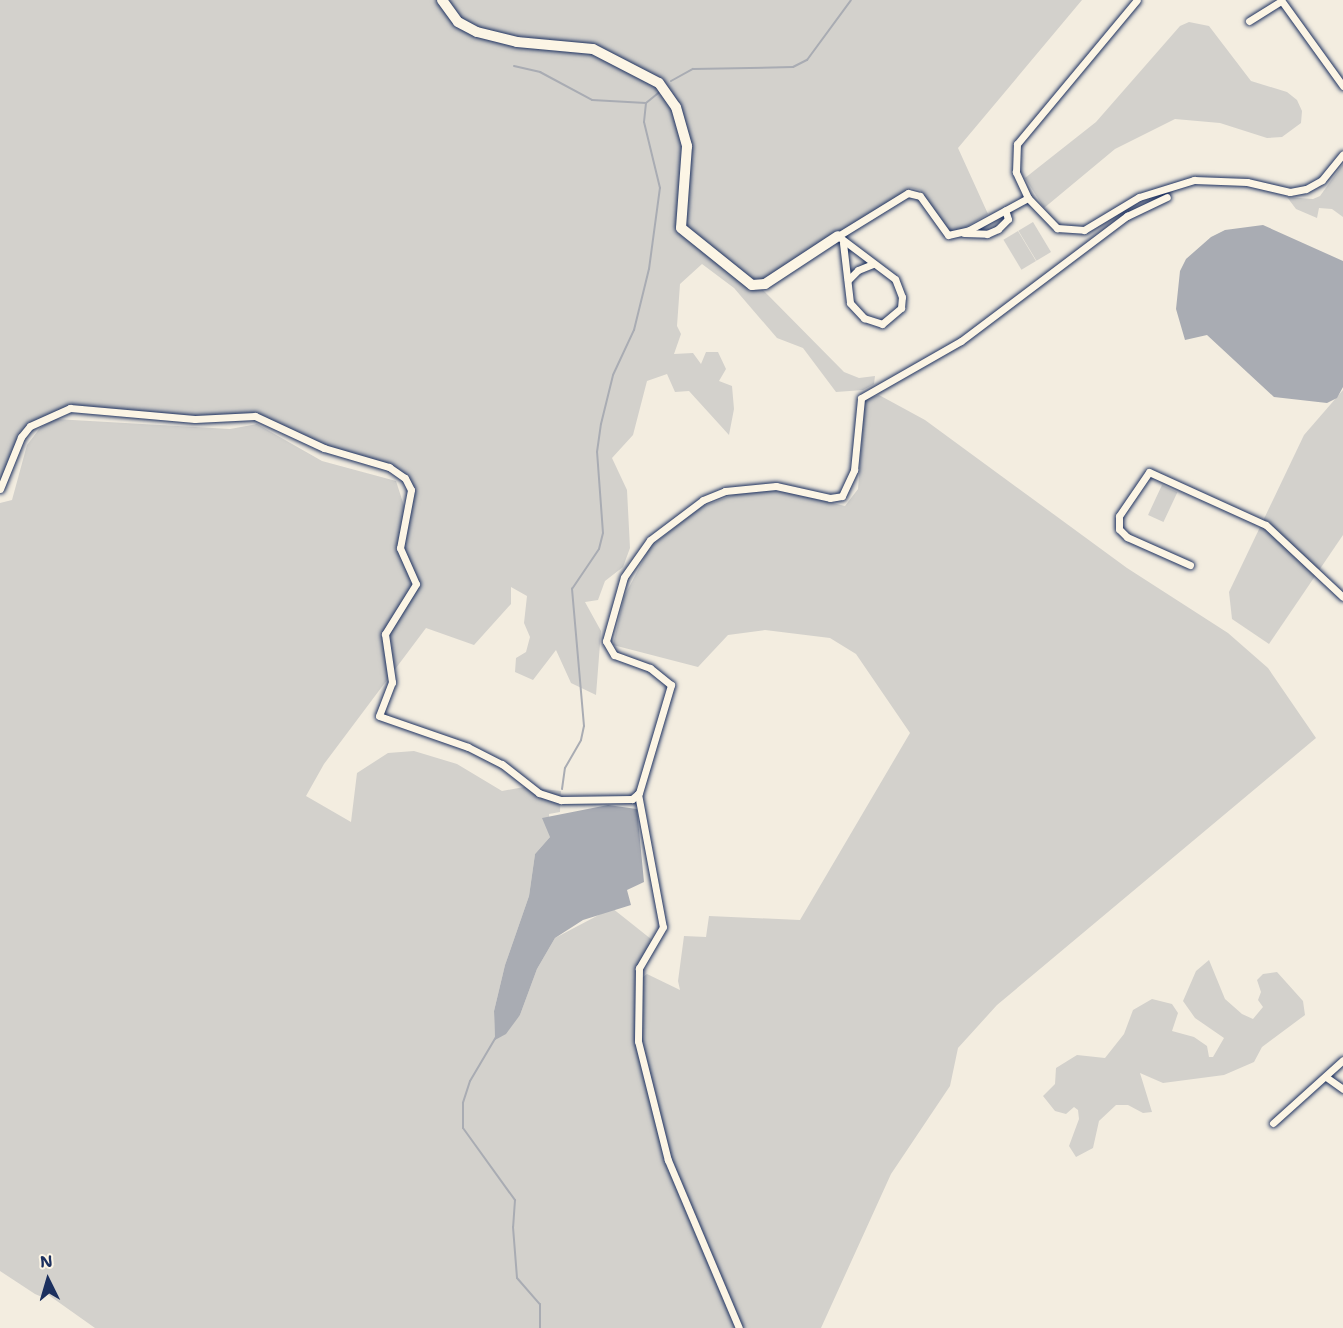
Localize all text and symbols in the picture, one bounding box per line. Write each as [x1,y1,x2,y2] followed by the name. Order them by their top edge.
[18,1250,78,1310] north arrow
[39,1251,54,1273] text: N

